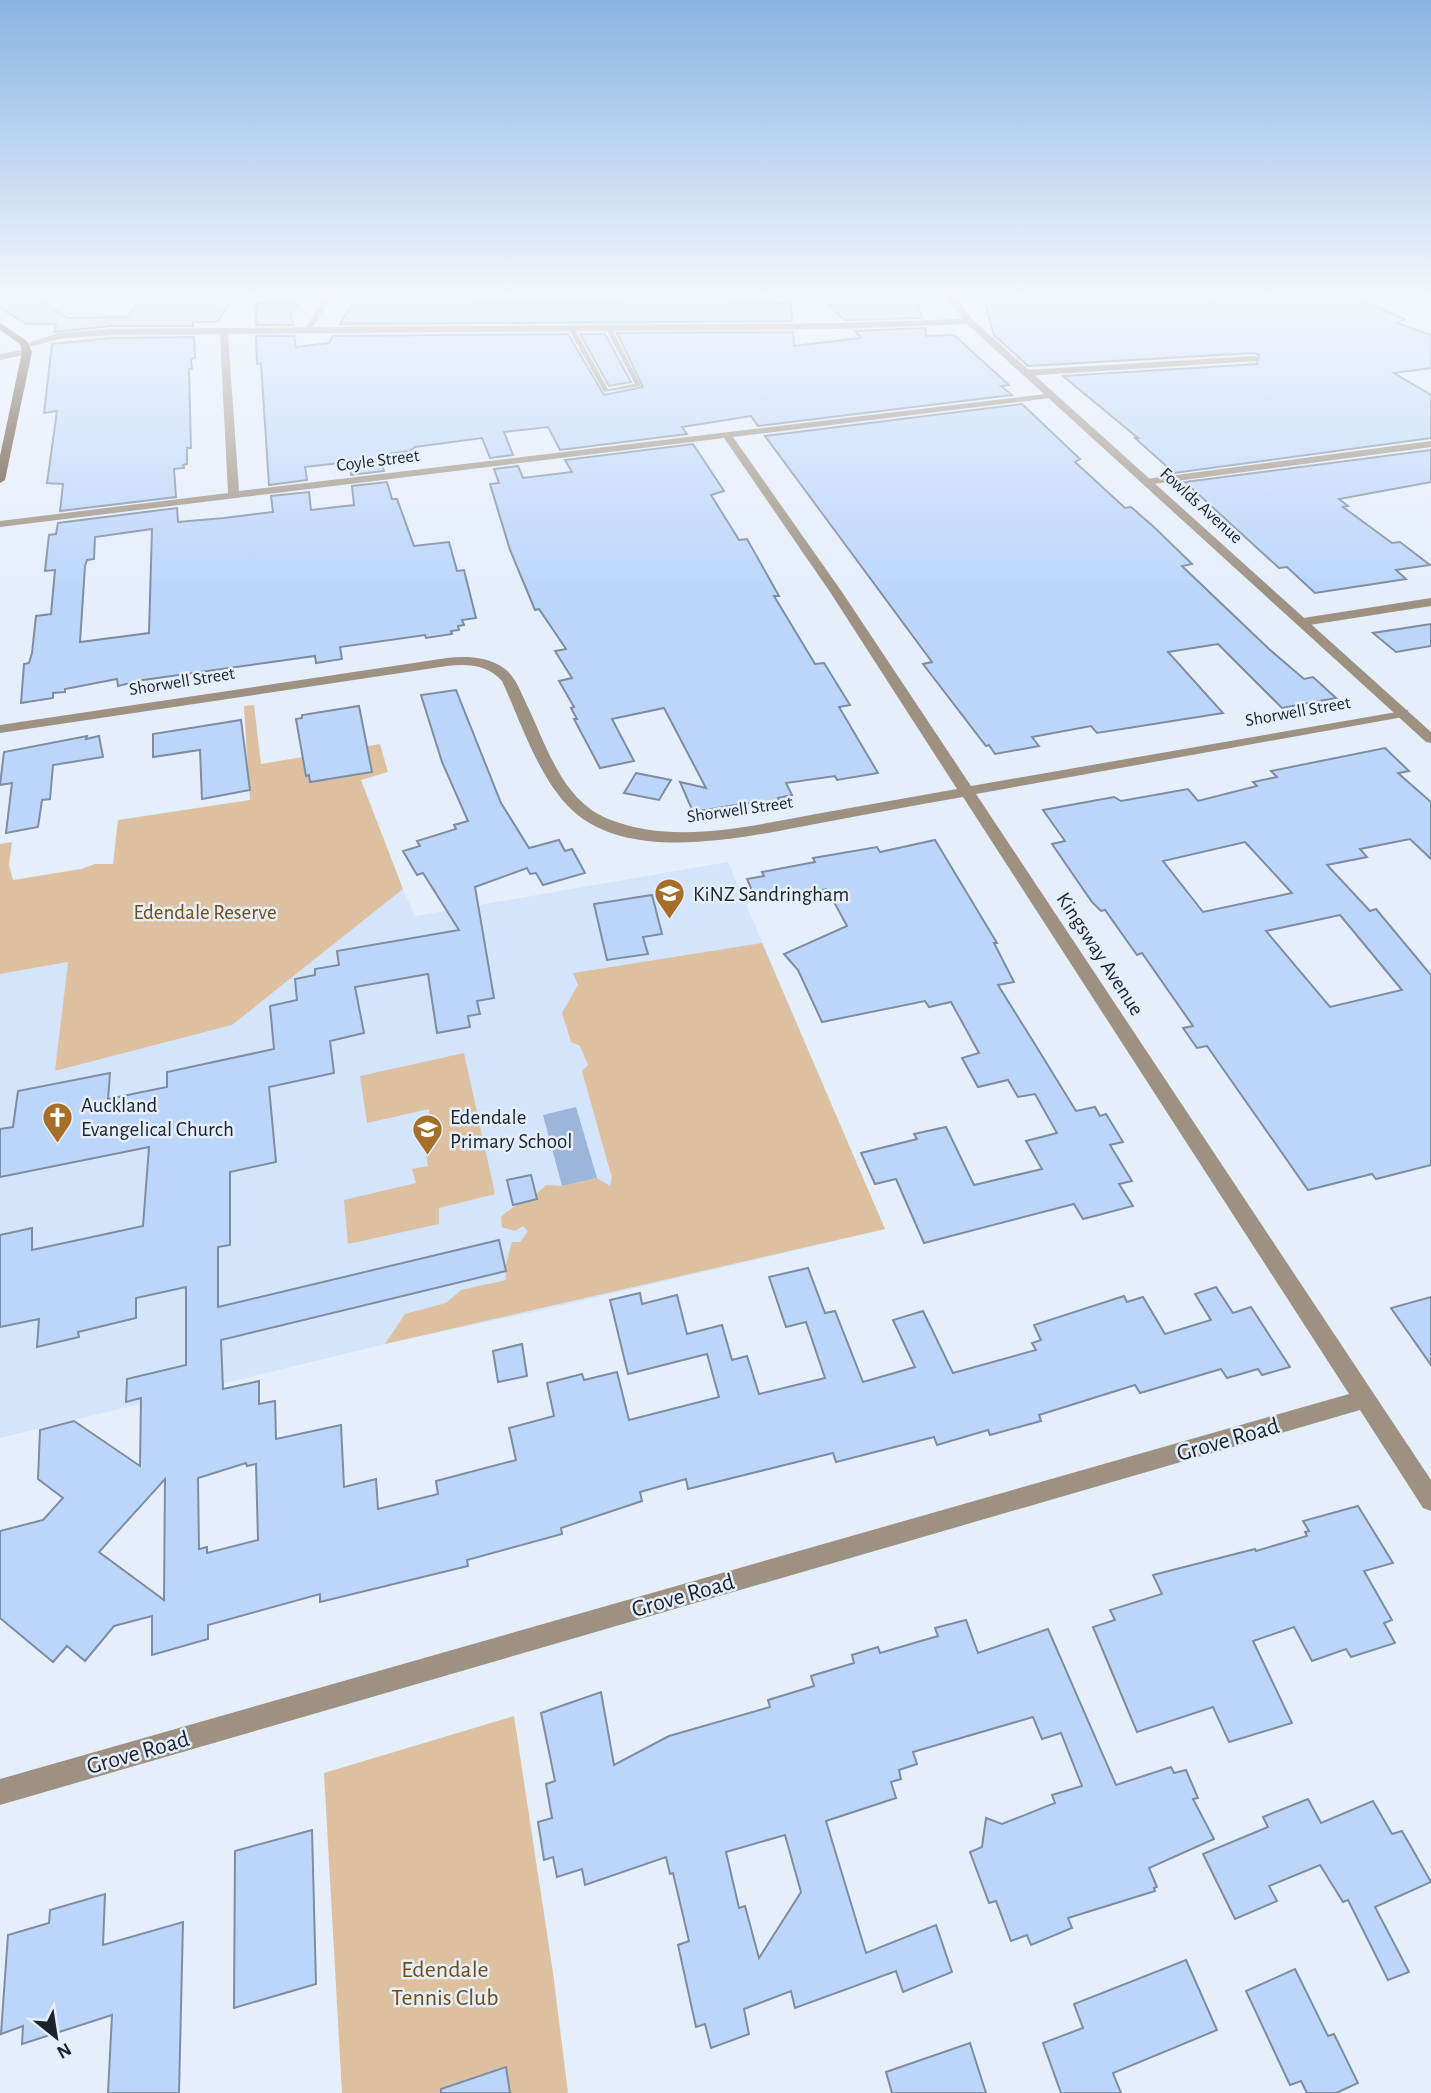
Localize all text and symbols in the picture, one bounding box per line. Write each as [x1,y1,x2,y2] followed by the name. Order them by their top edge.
[336,447,421,475] street label: Coyle Street
[1156,465,1246,547] street label: Fowlds Avenue
[128,665,236,699] street label: Shorwell Street
[1244,694,1352,730] street label: Shorwell Street
[686,794,794,826] street label: Shorwell Street
[653,877,687,921] school or university icon: KiNZ Sandringham
[693,884,849,905] place label: KiNZ Sandringham
[1052,889,1148,1019] street label: Kingsway Avenue
[133,902,277,923] park label: Edendale Reserve
[81,1095,234,1140] place label: Auckland Evangelical Church
[41,1100,75,1144] church icon: Auckland Evangelical Church
[450,1107,573,1152] place label: Edendale Primary School
[410,1112,444,1156] school or university icon: Edendale Primary School
[1174,1414,1282,1466] street label: Grove Road
[629,1570,737,1622] street label: Grove Road
[84,1727,192,1779] street label: Grove Road
[391,1958,499,2010] park label: Edendale Tennis Club
[21,2002,91,2072] north arrow
[53,2039,74,2062] text: N

